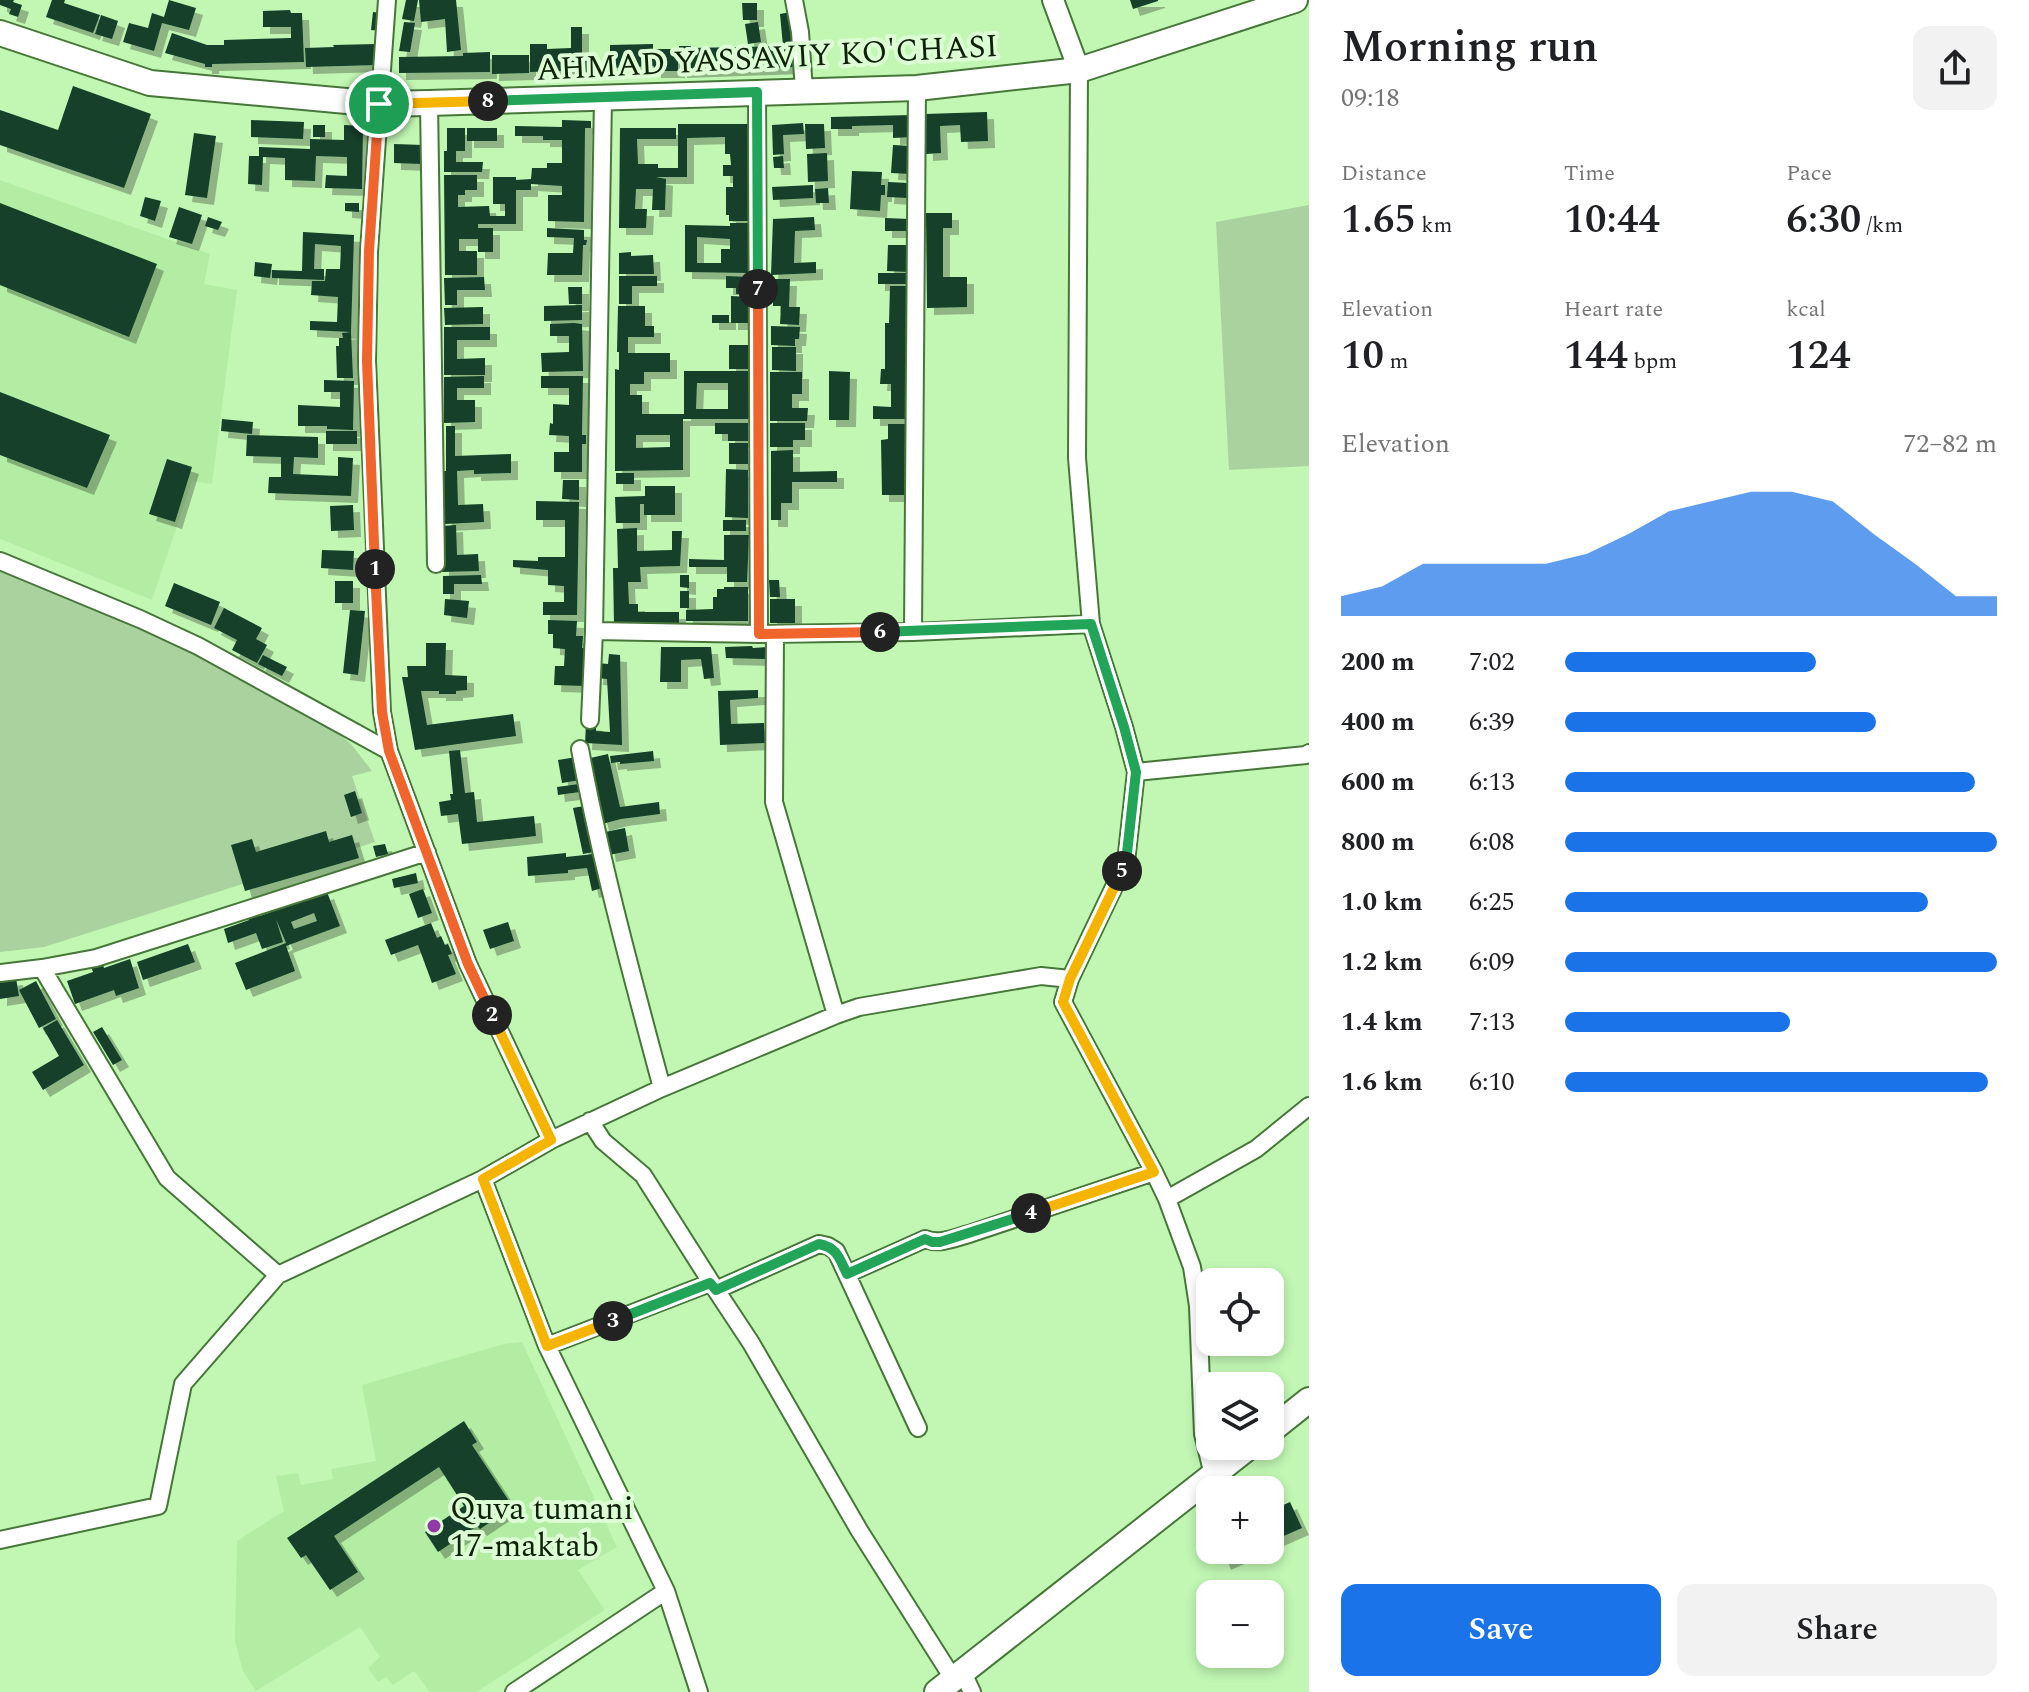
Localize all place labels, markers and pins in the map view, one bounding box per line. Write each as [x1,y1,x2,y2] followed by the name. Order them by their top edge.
[345,70,413,138] pin
[468,81,508,121] pin: 8
[738,269,778,309] pin: 7
[355,549,395,589] pin: 1
[860,612,900,652] pin: 6
[1102,851,1142,891] pin: 5
[472,995,512,1035] pin: 2
[1011,1193,1051,1233] pin: 4
[593,1301,633,1341] pin: 3
[450,1485,634,1571] place label: Quva tumani 17-maktab
[425,1517,443,1535] marker: Quva tumani 17-maktab

